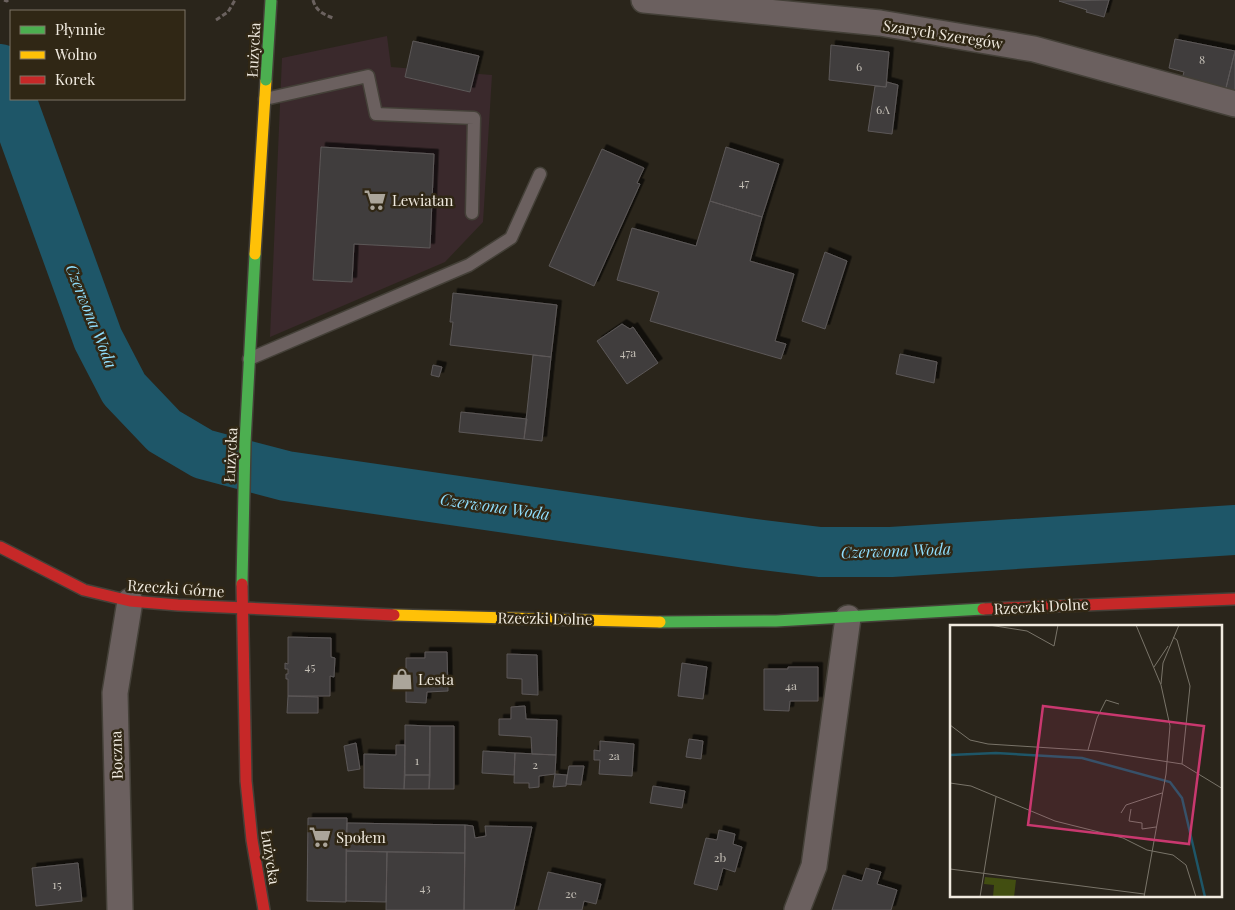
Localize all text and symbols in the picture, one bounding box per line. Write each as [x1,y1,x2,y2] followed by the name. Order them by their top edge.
[10,10,185,100] legend
[882,15,1005,53] street label: Szarych Szeregów
[55,19,105,39] text: Płynnie
[242,22,264,78] street label: Łużycka
[54,44,97,64] text: Wolno
[1199,51,1205,67] house number: 8
[856,58,862,74] house number: 6
[55,69,96,89] text: Korek
[876,101,890,117] house number: 6A
[739,174,749,190] house number: 47
[362,187,388,213] supermarket icon: Lewiatan
[392,190,454,210] place label: Lewiatan
[62,261,122,371] water label: Czerwona Woda
[620,344,636,360] house number: 47a
[219,427,241,483] street label: Łużycka
[439,488,551,524] water label: Czerwona Woda
[840,538,952,562] water label: Czerwona Woda
[127,575,225,601] street label: Rzeczki Górne
[993,594,1089,618] street label: Rzeczki Dolne
[497,607,593,629] street label: Rzeczki Dolne
[950,625,1222,898] inset map
[305,658,315,674] house number: 45
[389,666,415,692] shop icon: Lesta
[418,669,454,689] place label: Lesta
[785,677,797,693] house number: 4a
[105,730,127,780] street label: Boczna
[608,747,620,763] house number: 2a
[415,752,420,768] house number: 1
[532,756,538,772] house number: 2
[307,824,333,850] supermarket icon: Społem
[336,827,387,847] place label: Społem
[257,828,285,886] street label: Łużycka
[714,849,726,865] house number: 2b
[52,876,62,892] house number: 15
[419,879,431,895] house number: 43
[565,885,577,901] house number: 2e

